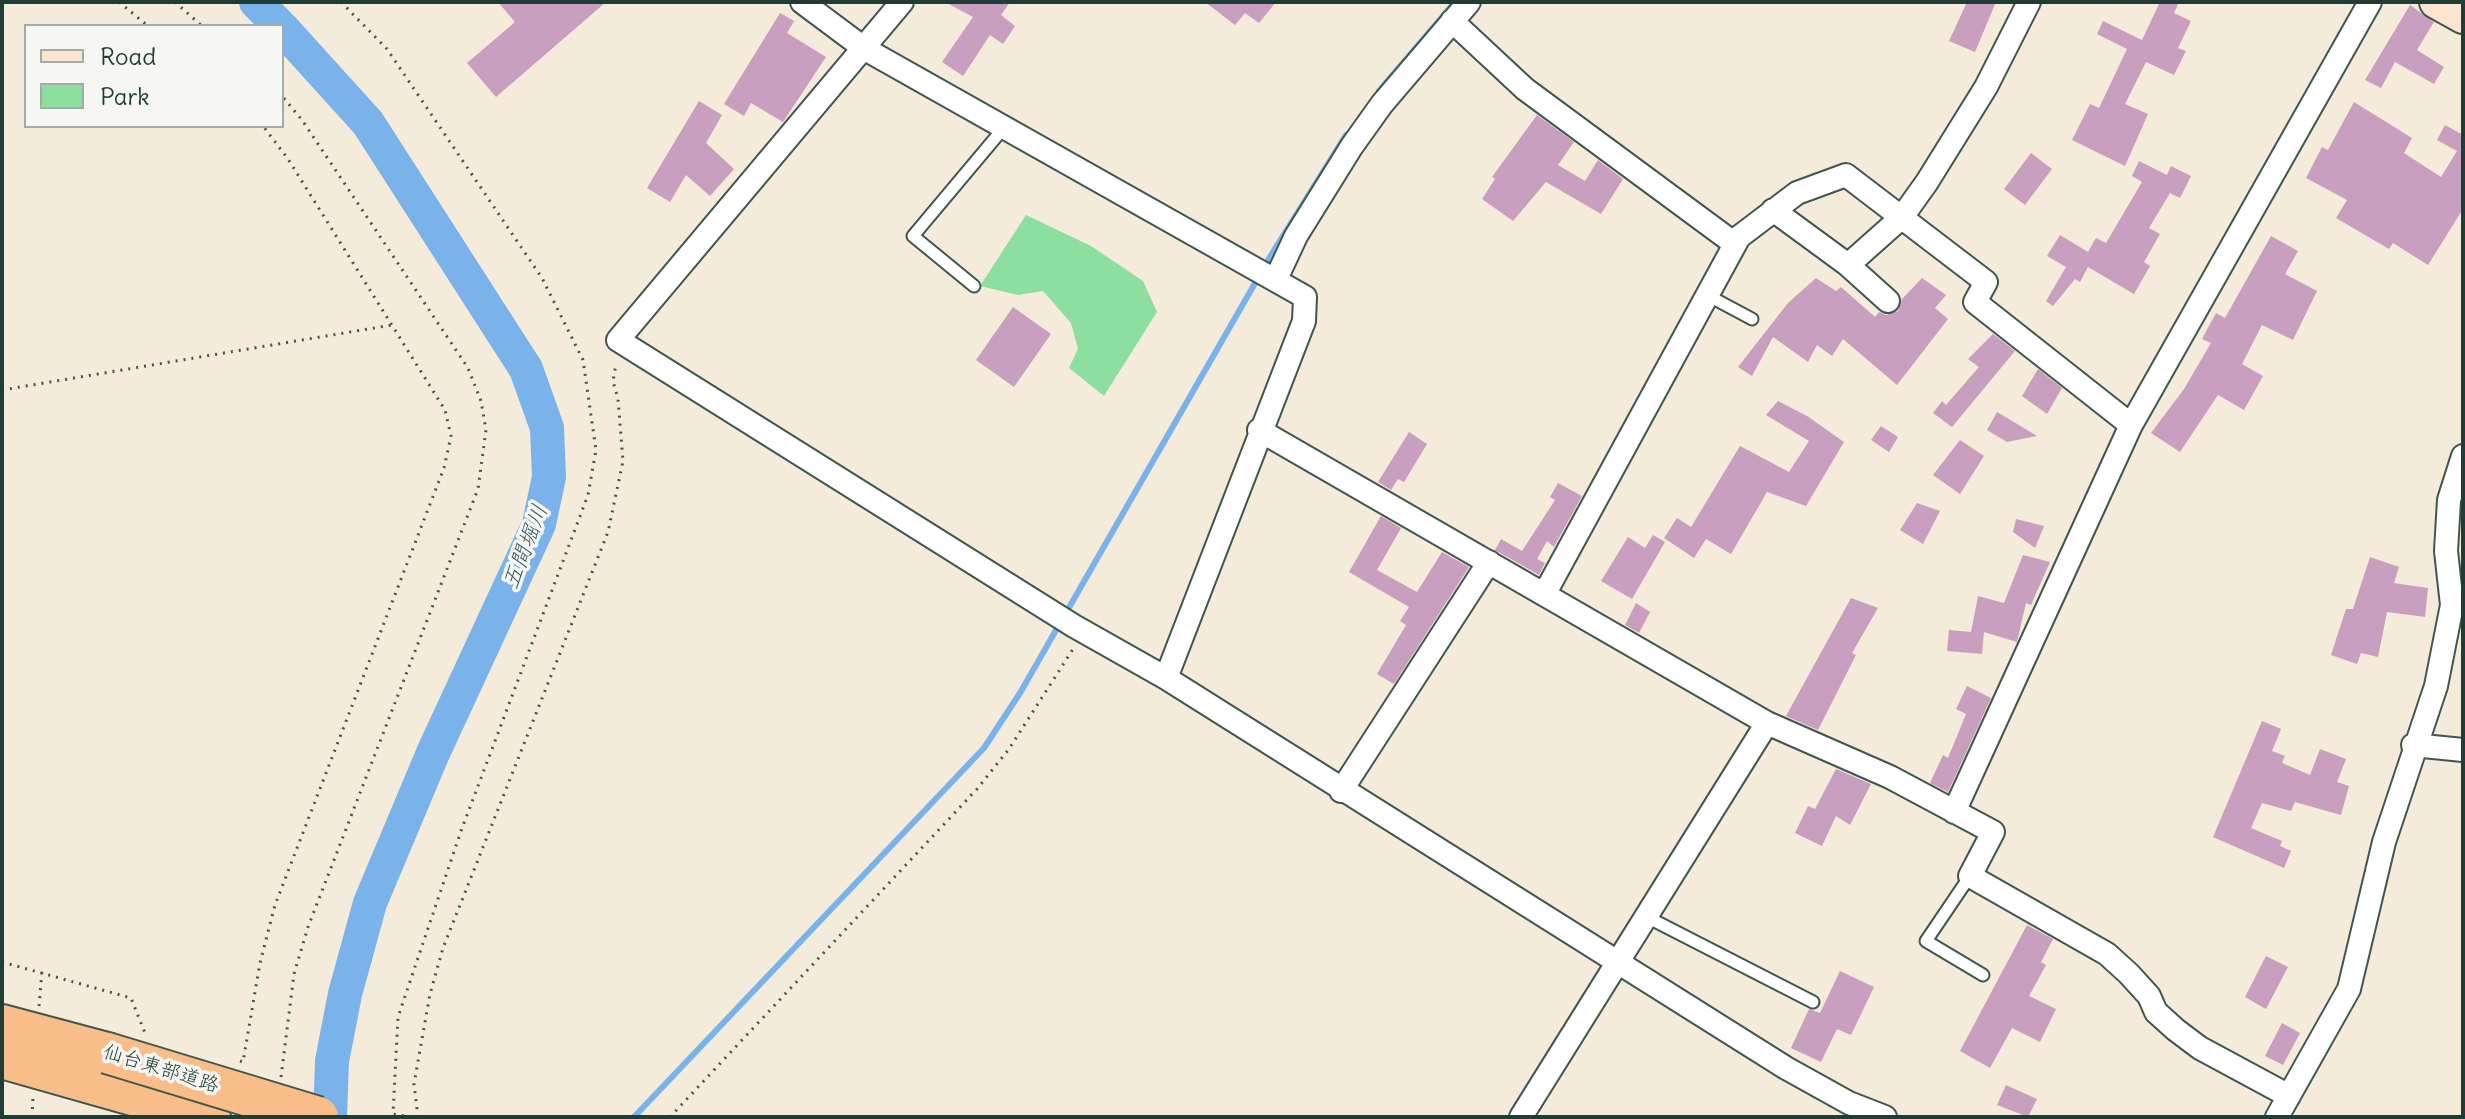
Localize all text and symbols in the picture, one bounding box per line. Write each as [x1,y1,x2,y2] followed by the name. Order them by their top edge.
[24,24,284,128] legend
[100,41,156,71] text: Road
[100,81,150,111] text: Park
[498,501,554,593] water label: 五間堀川
[100,1040,222,1098] street label: 仙台東部道路

